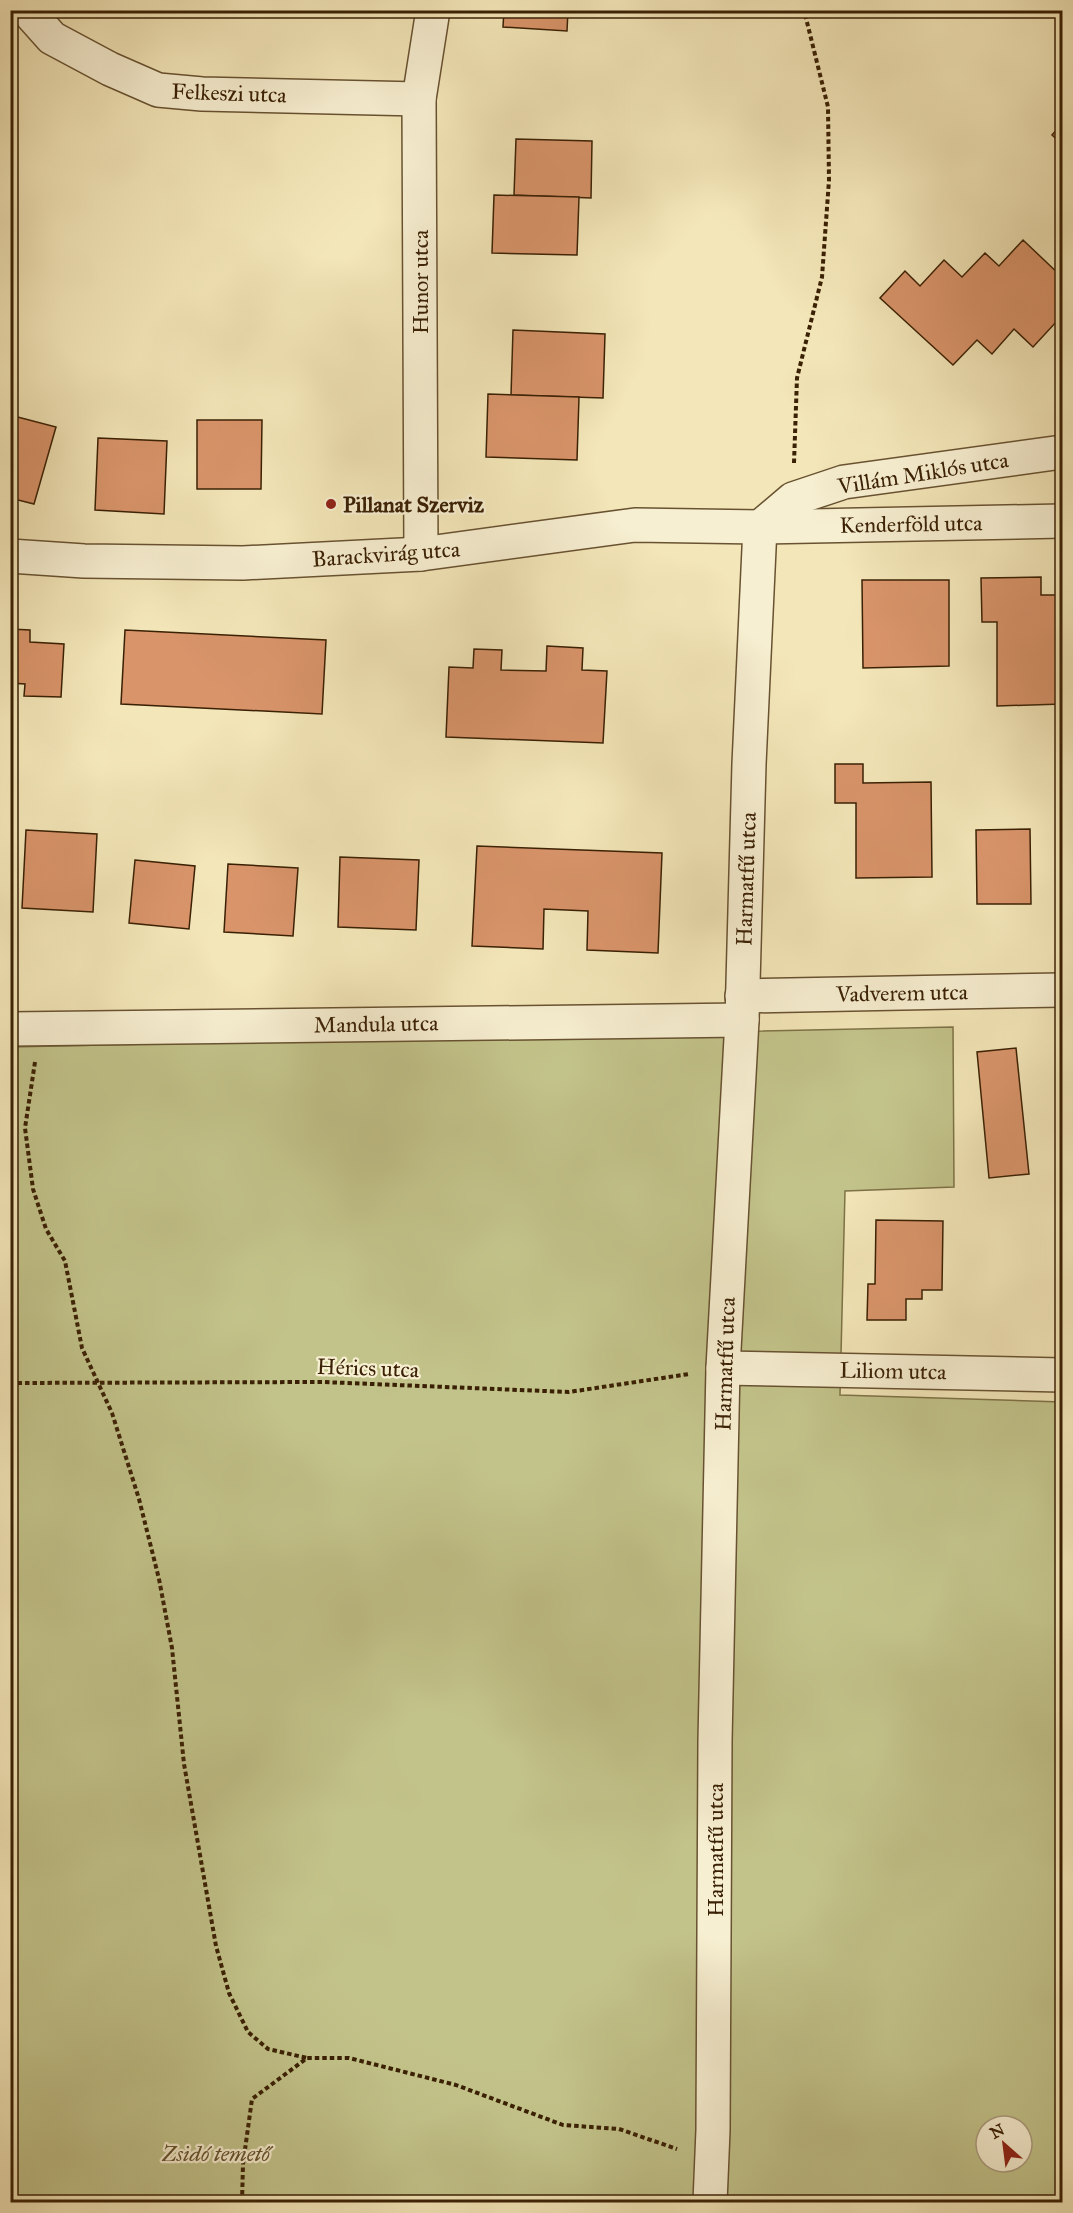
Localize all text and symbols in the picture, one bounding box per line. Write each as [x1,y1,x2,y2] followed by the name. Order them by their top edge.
[171,77,288,109] street label: Felkeszi utca
[407,229,434,334] street label: Hunor utca
[835,446,1011,500] street label: Villám Miklós utca
[343,491,485,518] place label: Pillanat Szerviz
[324,497,338,511] marker: Pillanat Szerviz
[839,509,983,539] street label: Kenderföld utca
[311,535,462,573] street label: Barackvirág utca
[730,811,762,946] street label: Harmatfű utca
[835,978,969,1008] street label: Vadverem utca
[313,1009,439,1039] street label: Mandula utca
[709,1296,741,1431] street label: Harmatfű utca
[316,1353,420,1383] street label: Hérics utca
[839,1357,947,1385] street label: Liliom utca
[702,1782,729,1917] street label: Harmatfű utca
[974,2114,1034,2174] north arrow
[987,2119,1008,2143] text: N
[161,2140,274,2167] park label: Zsidó temető

